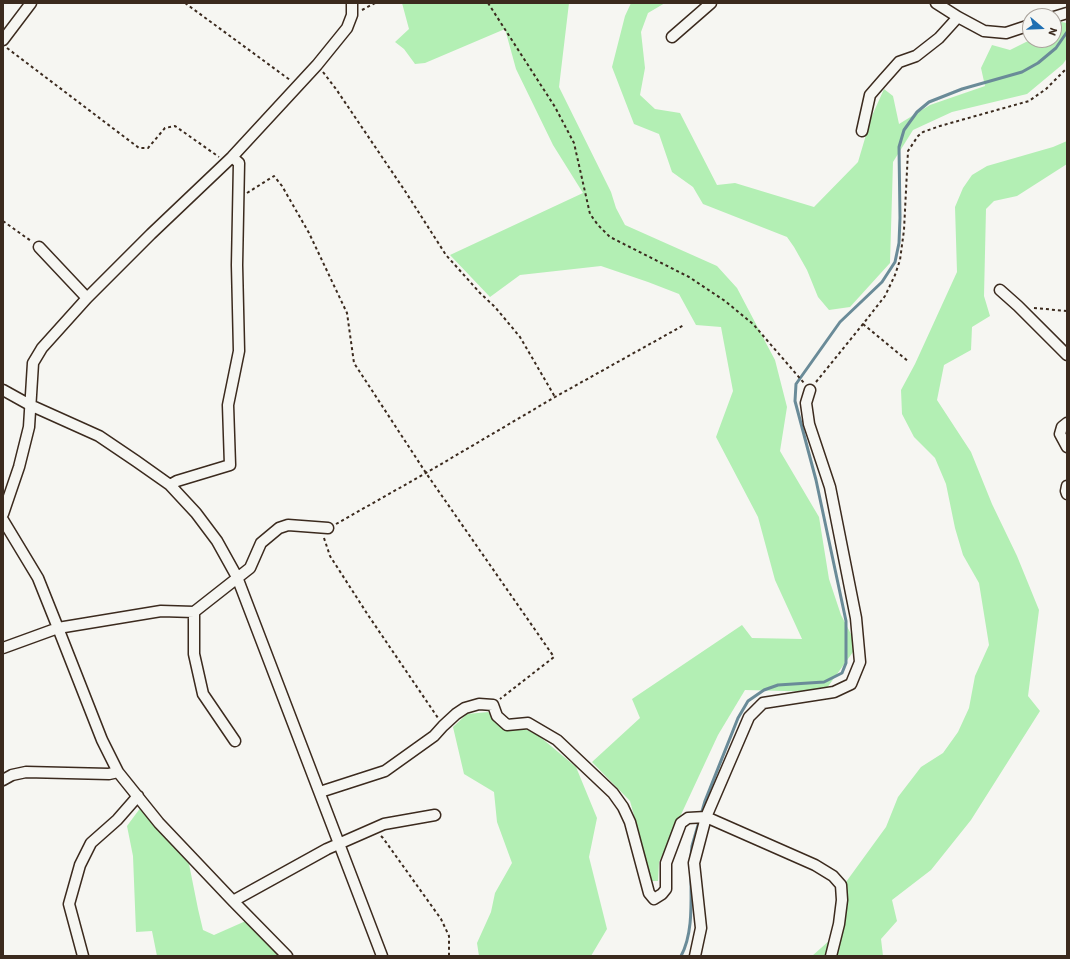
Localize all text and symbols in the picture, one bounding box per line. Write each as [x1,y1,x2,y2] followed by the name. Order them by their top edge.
[1022,8,1062,48] north arrow
[1046,26,1060,37] text: N

